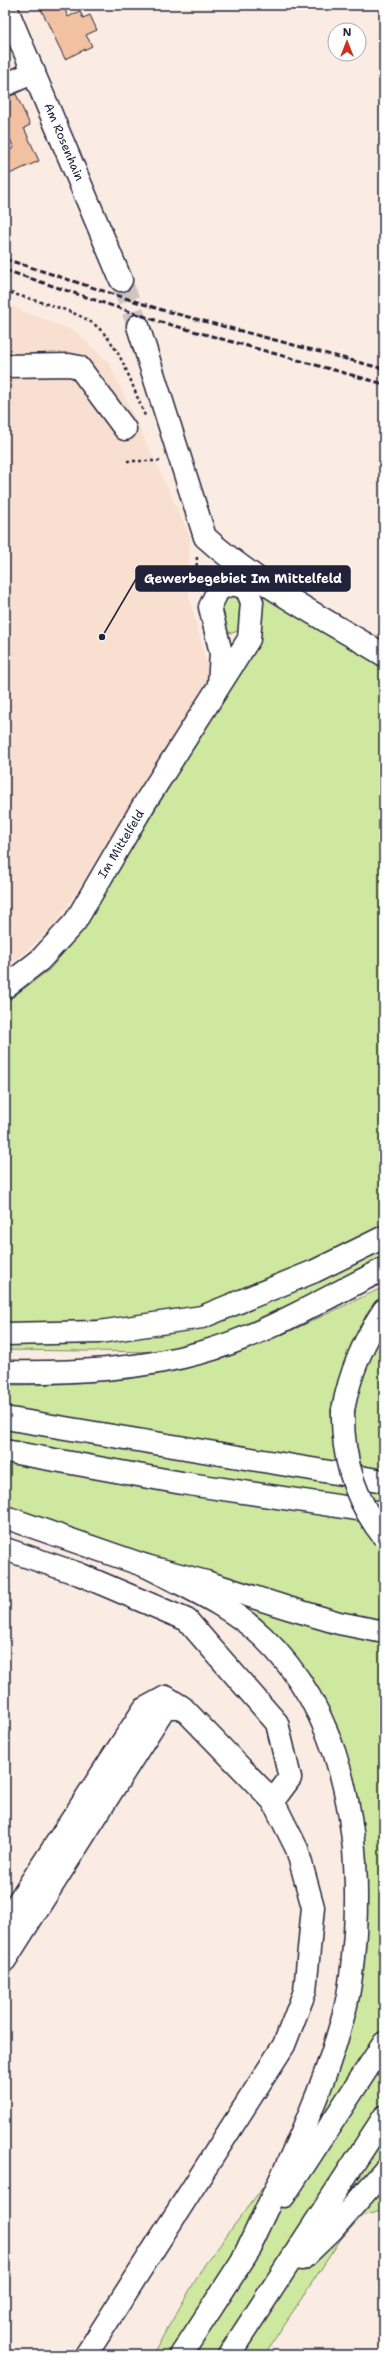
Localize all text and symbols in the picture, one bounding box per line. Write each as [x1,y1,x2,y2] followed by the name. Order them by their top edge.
[327,22,367,62] north arrow
[343,25,352,40] text: N
[40,101,88,183] street label: Am Rosenhain
[136,566,350,591] callout: Gewerbegebiet Im Mittelfeld
[144,570,342,587] text: Gewerbegebiet Im Mittelfeld
[94,806,148,881] street label: Im Mittelfeld

